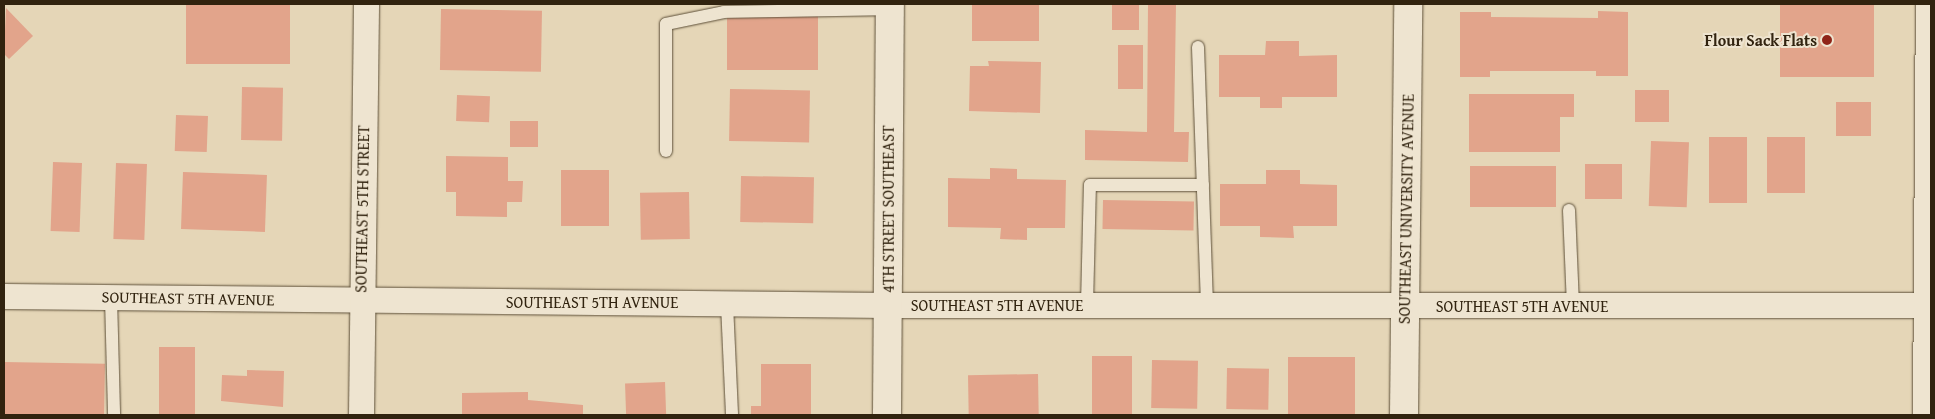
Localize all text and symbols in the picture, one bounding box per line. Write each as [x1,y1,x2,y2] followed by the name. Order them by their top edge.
[1704,30,1817,50] place label: Flour Sack Flats
[1821,34,1833,46] marker: Flour Sack Flats
[1394,94,1418,324] street label: SOUTHEAST UNIVERSITY AVENUE
[351,125,373,293] street label: SOUTHEAST 5TH STREET
[878,125,898,293] street label: 4TH STREET SOUTHEAST
[102,287,274,309] street label: SOUTHEAST 5TH AVENUE
[506,292,678,312] street label: SOUTHEAST 5TH AVENUE
[911,295,1083,315] street label: SOUTHEAST 5TH AVENUE
[1436,296,1608,316] street label: SOUTHEAST 5TH AVENUE

